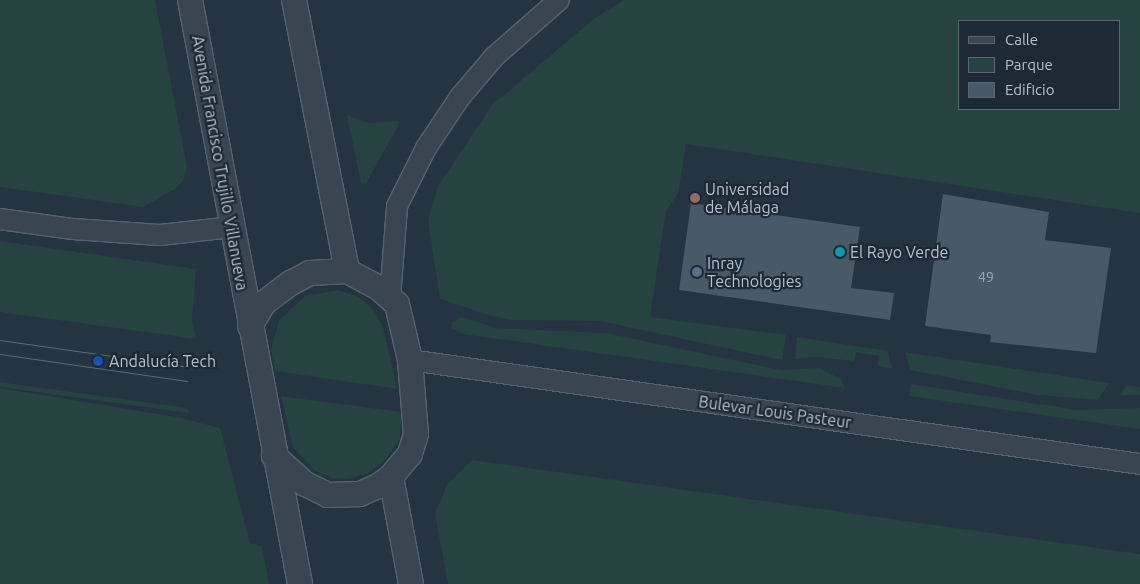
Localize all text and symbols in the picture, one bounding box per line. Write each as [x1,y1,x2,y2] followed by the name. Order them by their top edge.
[958,20,1120,110] legend
[1005,31,1038,48] text: Calle
[188,34,252,292] street label: Avenida Francisco Trujillo Villanueva
[1005,56,1053,73] text: Parque
[1005,81,1054,98] text: Edificio
[705,179,789,217] place label: Universidad de Málaga
[689,192,701,204] marker: Universidad de Málaga
[850,242,948,262] place label: El Rayo Verde
[834,246,846,258] marker: El Rayo Verde
[707,253,801,291] place label: Inray Technologies
[691,266,703,278] marker: Inray Technologies
[978,269,994,285] house number: 49
[109,351,216,371] place label: Andalucía Tech
[91,354,105,368] marker: Andalucía Tech
[697,392,853,432] street label: Bulevar Louis Pasteur

